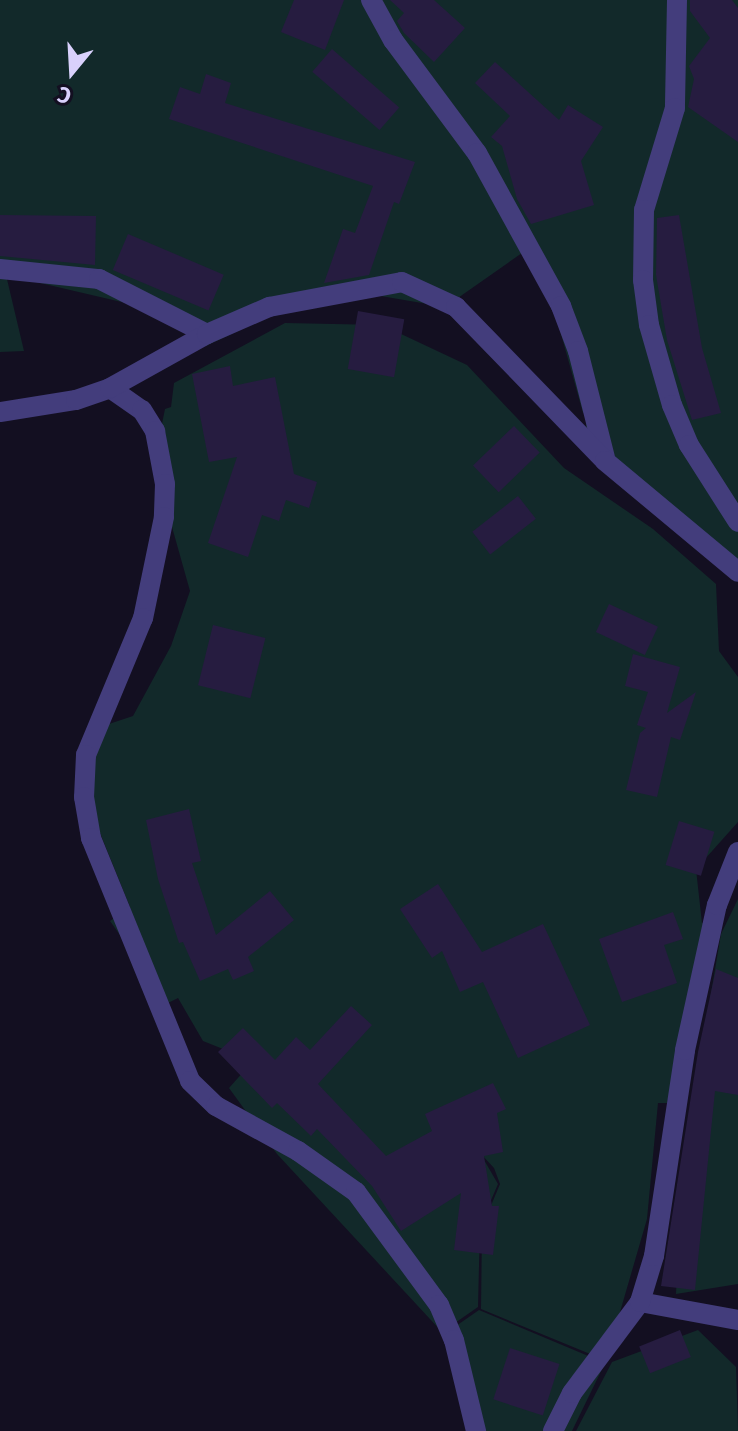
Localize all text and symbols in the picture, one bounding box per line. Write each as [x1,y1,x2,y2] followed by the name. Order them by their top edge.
[32,32,112,112] north arrow
[54,81,75,110] text: С

